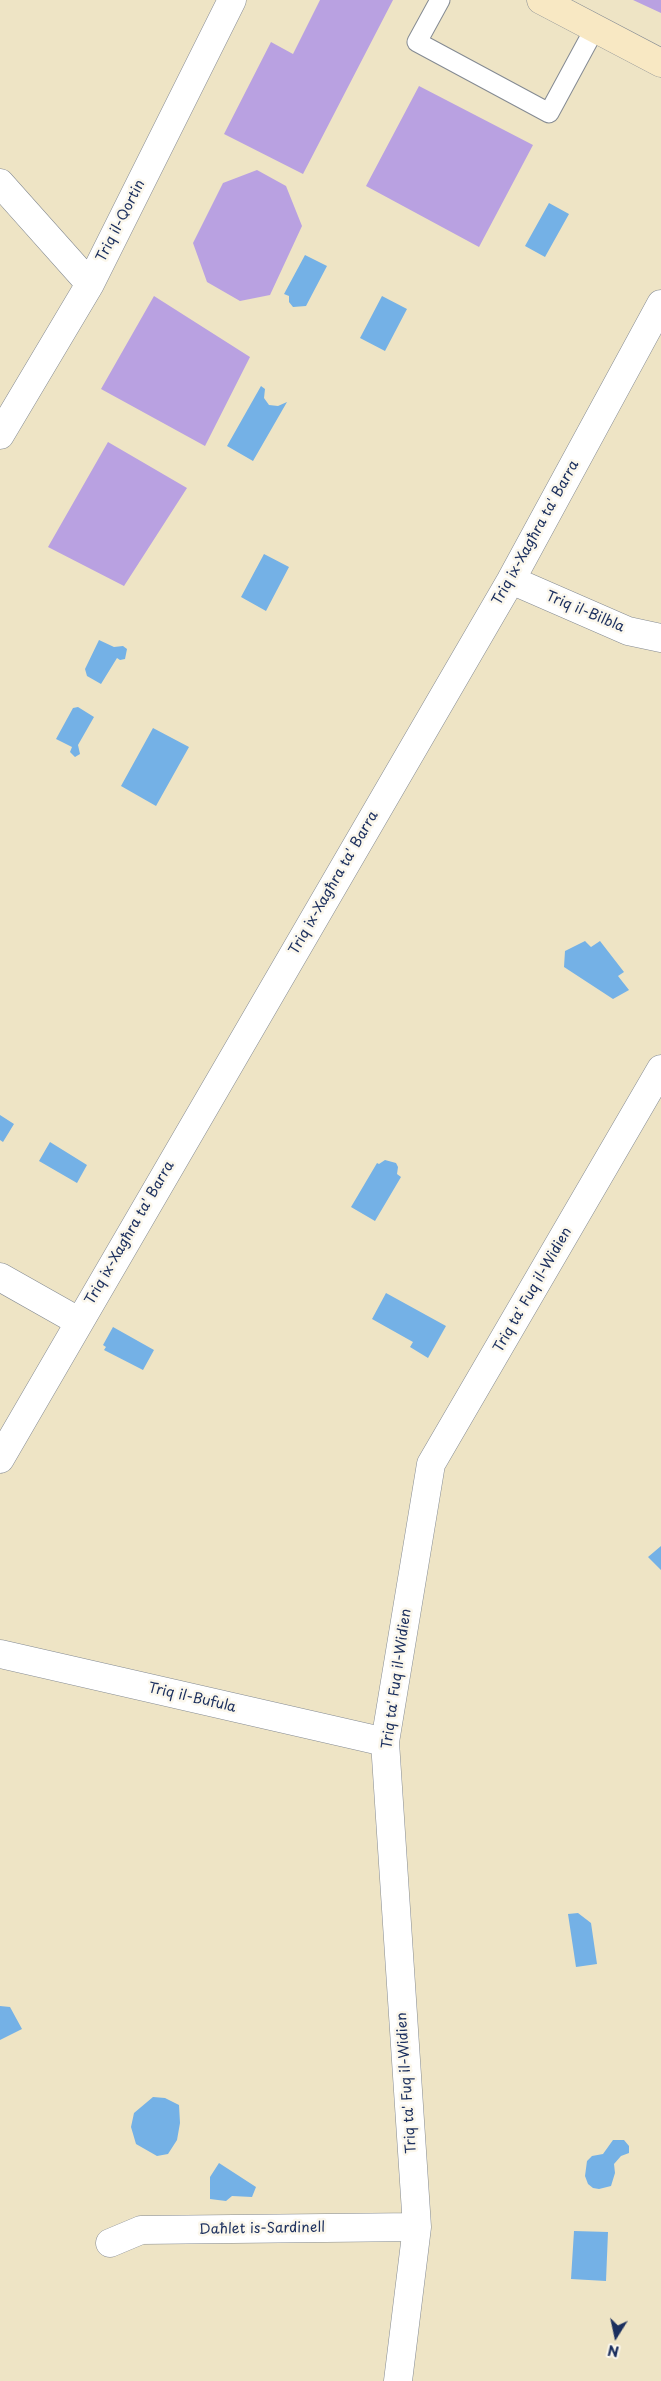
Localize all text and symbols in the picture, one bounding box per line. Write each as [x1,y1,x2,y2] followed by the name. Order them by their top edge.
[93,177,149,265] street label: Triq il-Qortin
[489,458,583,608] street label: Triq ix-Xagħra ta' Barra
[543,588,627,636] street label: Triq il-Bilbla
[286,808,382,958] street label: Triq ix-Xagħra ta' Barra
[82,1158,178,1308] street label: Triq ix-Xagħra ta' Barra
[490,1225,576,1355] street label: Triq ta' Fuq il-Widien
[379,1608,415,1750] street label: Triq ta' Fuq il-Widien
[146,1680,238,1716] street label: Triq il-Bufula
[394,2012,420,2154] street label: Triq ta' Fuq il-Widien
[199,2220,325,2238] street label: Daħlet is-Sardinell
[591,2311,641,2361] north arrow
[606,2340,621,2363] text: N

